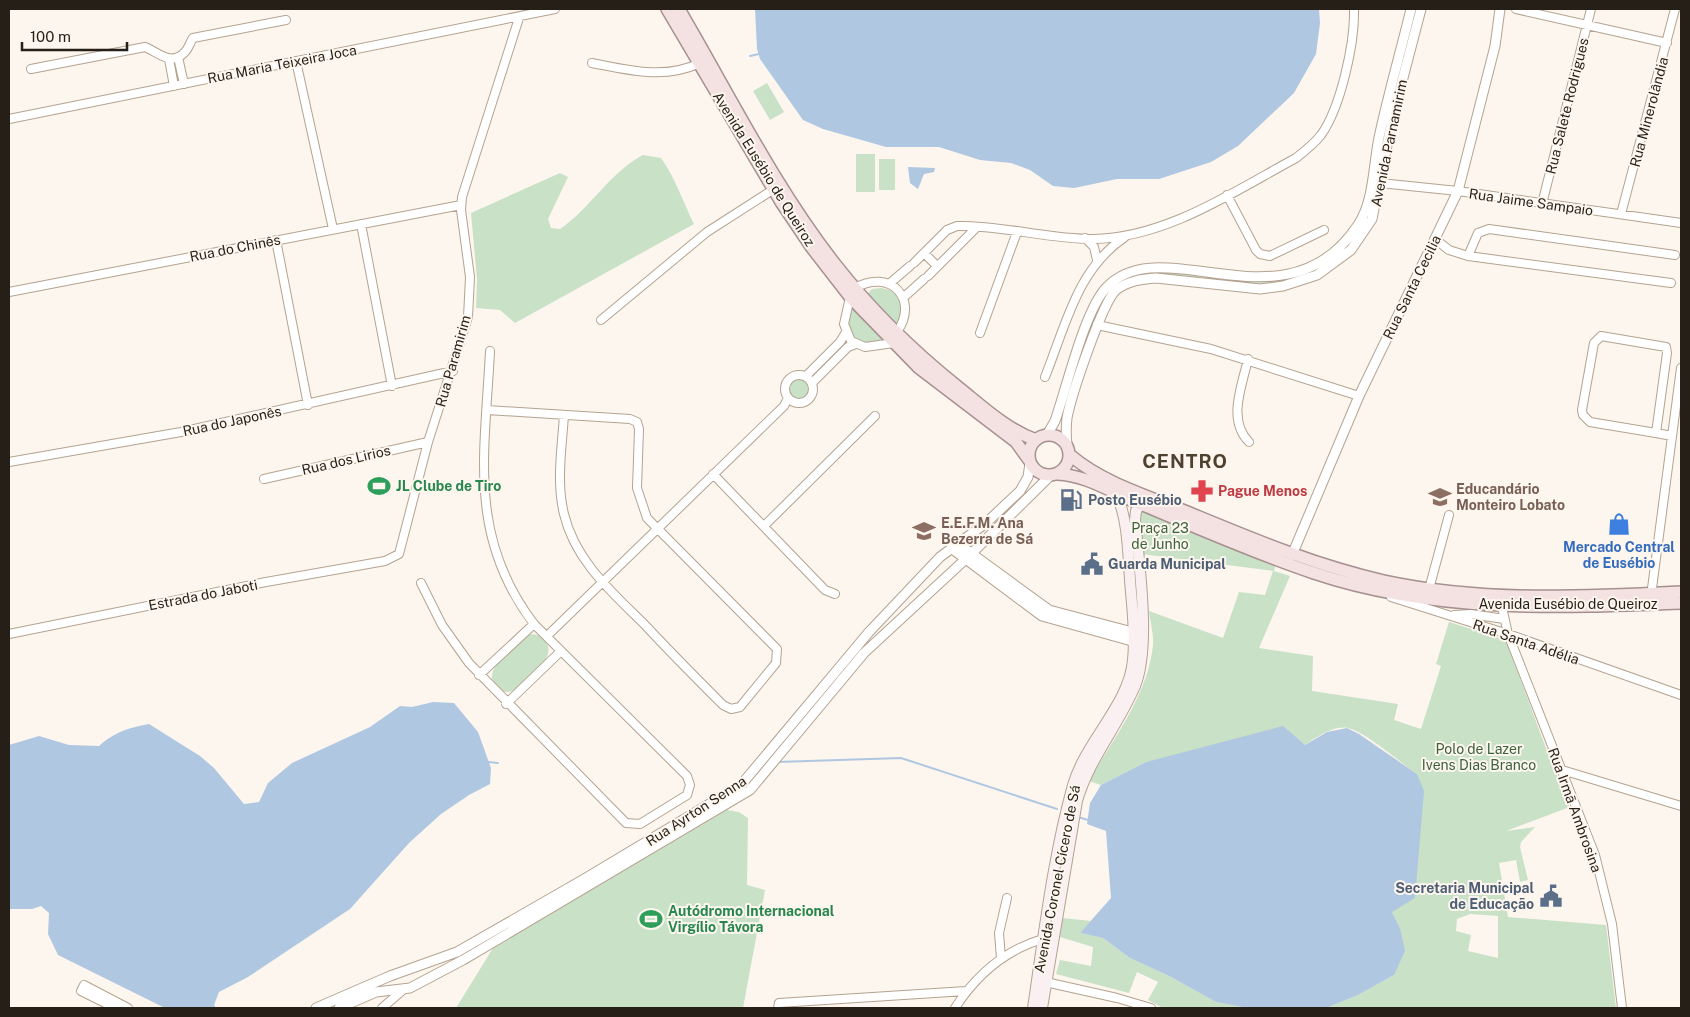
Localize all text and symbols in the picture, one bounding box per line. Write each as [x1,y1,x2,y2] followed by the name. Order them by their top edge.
[22,20,128,52] scale bar
[30,28,71,45] text: 100 m
[1542,36,1592,176] street label: Rua Salete Rodrigues
[206,42,358,86] street label: Rua Maria Teixeira Joca
[1627,55,1671,169] street label: Rua Minerolândia
[1368,78,1410,208] street label: Avenida Parnamirim
[710,89,818,249] street label: Avenida Eusébio de Queiroz
[1468,185,1594,219] street label: Rua Jaime Sampaio
[188,231,282,265] street label: Rua do Chinês
[1380,232,1444,342] street label: Rua Santa Cecilia
[432,313,474,409] street label: Rua Paramirim
[181,403,283,439] street label: Rua do Japonês
[300,442,392,478] street label: Rua dos Lirios
[1142,450,1228,472] district label: CENTRO
[366,473,392,499] sports icon: JL Clube de Tiro
[396,478,501,494] place label: JL Clube de Tiro
[1189,478,1215,504] pharmacy icon: Pague Menos
[1456,481,1565,513] place label: Educandário Monteiro Lobato
[1218,483,1308,499] place label: Pague Menos
[1427,484,1453,510] school or university icon: Educandário Monteiro Lobato
[1058,487,1084,513] fuel station icon: Posto Eusébio
[1088,492,1182,508] place label: Posto Eusébio
[1606,511,1632,537] shop icon: Mercado Central de Eusébio
[941,515,1033,547] place label: E.E.F.M. Ana Bezerra de Sá
[911,518,937,544] school or university icon: E.E.F.M. Ana Bezerra de Sá
[1131,520,1189,552] park label: Praça 23 de Junho
[1563,539,1675,571] place label: Mercado Central de Eusébio
[1079,551,1105,577] public building icon: Guarda Municipal
[1108,556,1226,572] place label: Guarda Municipal
[147,577,259,613] street label: Estrada do Jaboti
[1478,596,1658,612] street label: Avenida Eusébio de Queiroz
[1471,616,1581,668] street label: Rua Santa Adélia
[1422,741,1536,773] park label: Polo de Lazer Ivens Dias Branco
[1545,746,1605,874] street label: Rua Irmã Ambrosina
[643,773,749,849] street label: Rua Ayrton Senna
[1031,784,1083,974] street label: Avenida Coronel Cícero de Sá
[1395,880,1534,912] place label: Secretaria Municipal de Educação
[1538,883,1564,909] public building icon: Secretaria Municipal de Educação
[668,903,835,935] place label: Autódromo Internacional Virgílio Távora
[638,906,664,932] sports icon: Autódromo Internacional Virgílio Távora

